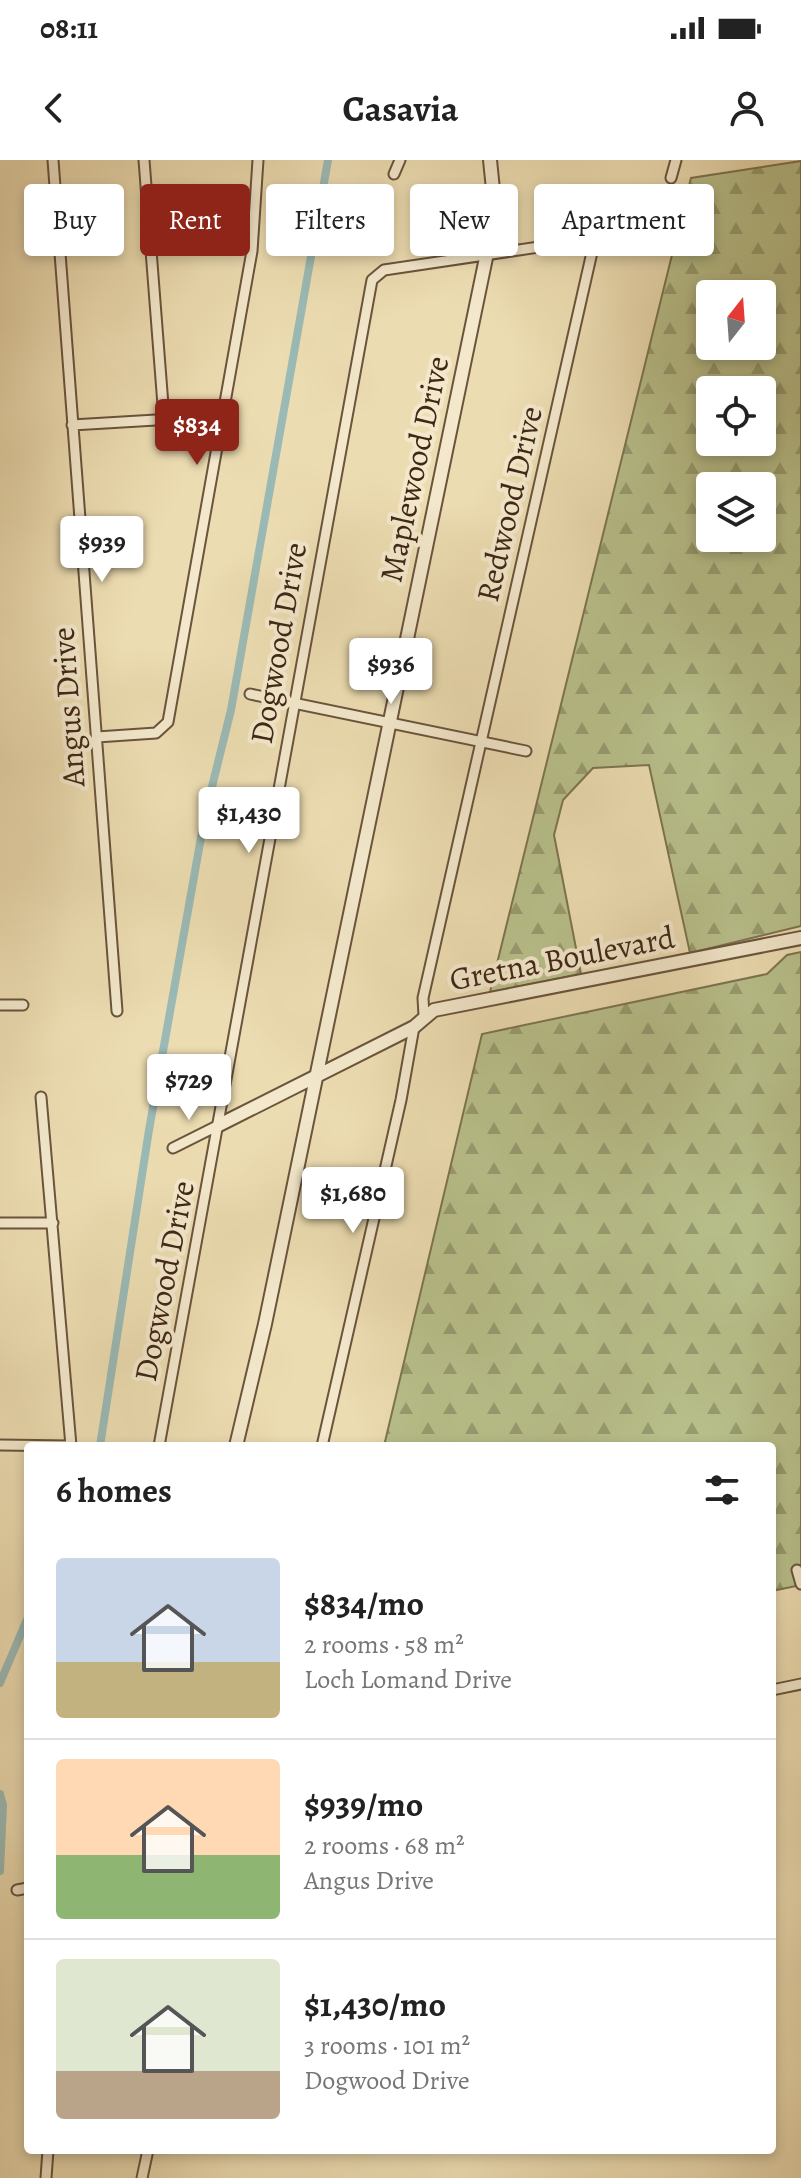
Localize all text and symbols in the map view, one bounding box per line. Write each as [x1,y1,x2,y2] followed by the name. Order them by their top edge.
[40,8,98,48] text: 08:11
[343,84,458,133] text: Casavia
[32,86,76,130] icon: back
[725,86,769,130] icon: person
[24,184,124,256] chip: Buy
[140,184,250,256] chip: Rent
[266,184,394,256] chip: Filters
[410,184,518,256] chip: New
[534,184,714,256] chip: Apartment
[696,280,776,360] north arrow
[696,280,776,552] map controls
[369,352,459,586] street label: Maplewood Drive
[696,376,776,456] button: locate
[150,399,244,467] pin: $834
[465,402,553,606] street label: Redwood Drive
[173,407,221,442] text: $834
[696,472,776,552] button: layers
[55,516,149,584] pin: $939
[78,524,126,559] text: $939
[239,539,317,747] street label: Dogwood Drive
[40,626,96,789] street label: Angus Drive
[344,638,438,706] pin: $936
[367,646,415,681] text: $936
[184,787,314,855] pin: $1,430
[217,795,281,830] text: $1,430
[446,914,679,1001] street label: Gretna Boulevard
[142,1054,236,1122] pin: $729
[165,1062,213,1097] text: $729
[288,1167,418,1235] pin: $1,680
[320,1175,386,1210] text: $1,680
[123,1177,205,1385] street label: Dogwood Drive
[56,1467,172,1514] text: 6 homes
[700,1468,744,1512] icon: filters
[304,1580,424,1627] text: $834/mo
[120,1590,216,1686] icon: home
[304,1627,464,1662] text: 2 rooms · 58 m²
[304,1662,512,1697] text: Loch Lomand Drive
[304,1781,423,1828] text: $939/mo
[120,1791,216,1887] icon: home
[304,1828,465,1863] text: 2 rooms · 68 m²
[304,1863,434,1898] text: Angus Drive
[304,1981,446,2028] text: $1,430/mo
[120,1991,216,2087] icon: home
[304,2028,470,2063] text: 3 rooms · 101 m²
[304,2063,470,2098] text: Dogwood Drive

